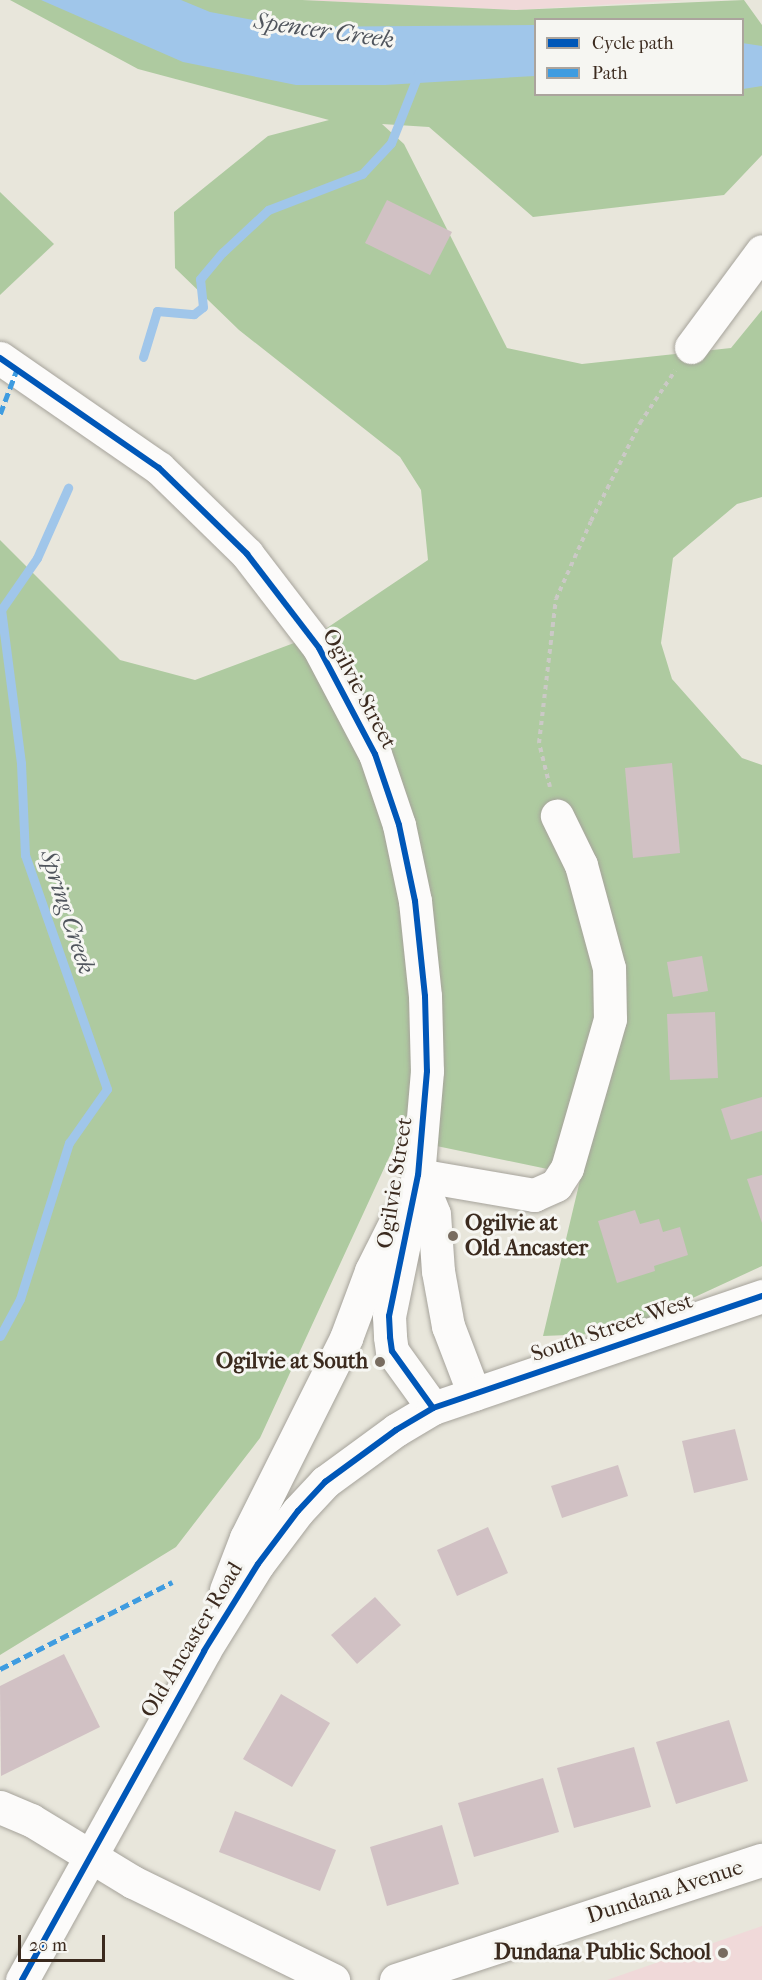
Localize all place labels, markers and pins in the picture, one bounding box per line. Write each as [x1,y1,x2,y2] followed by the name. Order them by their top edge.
[465,1210,588,1262] place label: Ogilvie at Old Ancaster
[446,1229,460,1243] marker: Ogilvie at Old Ancaster
[216,1349,368,1375] place label: Ogilvie at South
[373,1355,387,1369] marker: Ogilvie at South
[494,1940,711,1966] place label: Dundana Public School
[716,1946,730,1960] marker: Dundana Public School

